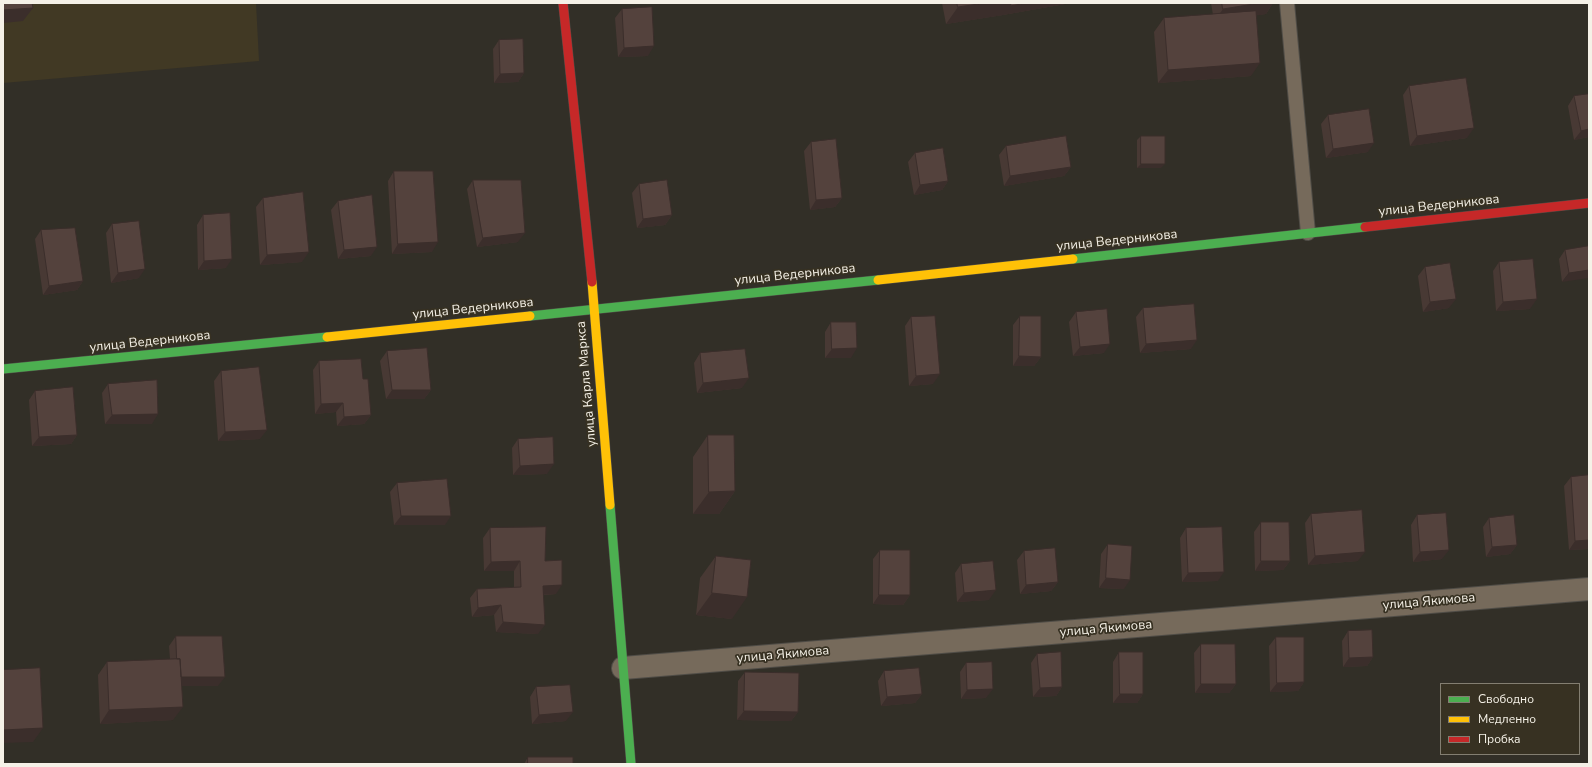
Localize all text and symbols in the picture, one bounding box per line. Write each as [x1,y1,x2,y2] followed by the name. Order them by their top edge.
[1378,192,1500,220] street label: улица Ведерникова
[1056,227,1178,255] street label: улица Ведерникова
[734,261,856,289] street label: улица Ведерникова
[412,295,534,323] street label: улица Ведерникова
[574,320,600,448] street label: улица Карла Маркса
[89,328,211,356] street label: улица Ведерникова
[1382,590,1476,614] street label: улица Якимова
[1059,617,1153,641] street label: улица Якимова
[736,643,830,667] street label: улица Якимова
[1440,683,1580,755] legend
[1478,691,1534,707] text: Свободно
[1478,711,1536,727] text: Медленно
[1478,731,1521,747] text: Пробка

